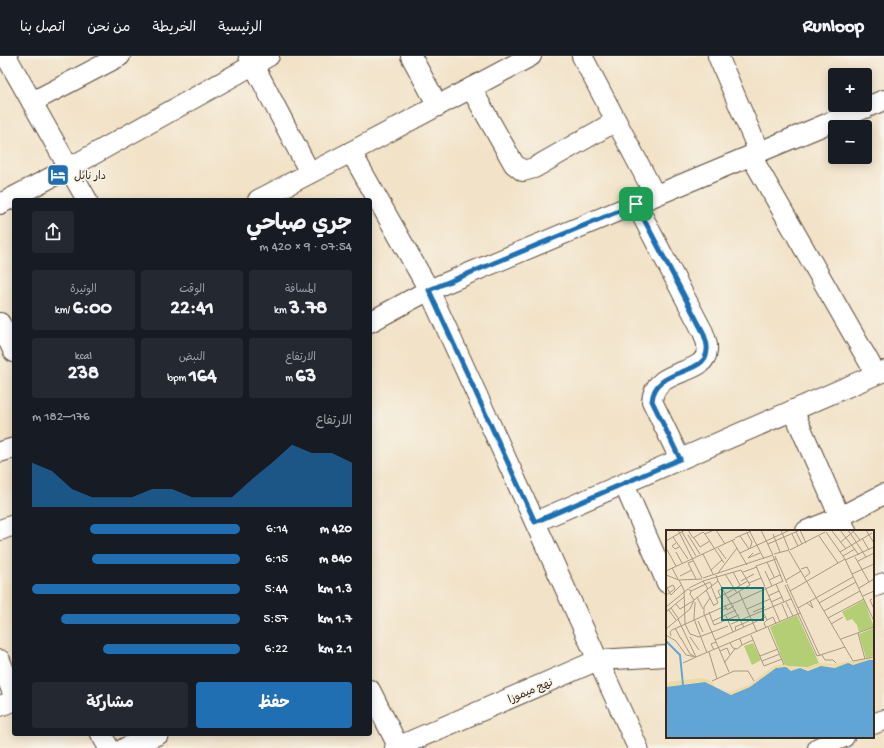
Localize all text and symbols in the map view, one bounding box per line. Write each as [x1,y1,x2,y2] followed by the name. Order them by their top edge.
[803,16,864,39] text: Runloop
[20,20,65,37] text: اتصل بنا
[87,20,131,37] text: من نحن
[153,20,196,37] text: الخريطة
[218,20,262,37] text: الرئيسية
[828,68,872,164] map controls
[828,68,872,112] button: +
[828,120,872,164] button: −
[45,162,71,188] hotel icon: دار نابل
[74,170,106,183] place label: دار نابل
[619,187,653,221] pin
[625,193,647,215] icon: arrive
[32,211,74,253] button: share
[246,212,352,238] text: جري صباحي
[259,240,352,255] text: 07:54 · 9 × 420 m
[70,284,97,296] text: الوتيرة
[179,284,205,296] text: الوقت
[285,284,316,296] text: المسافة
[73,298,112,321] text: 6:00
[170,298,214,321] text: 22:41
[289,298,327,321] text: 3.78
[55,305,73,317] text: /km
[274,305,289,317] text: km
[75,351,92,363] text: kcal
[179,352,205,364] text: النبض
[285,352,316,364] text: الارتفاع
[68,363,99,386] text: 238
[189,366,217,389] text: 164
[296,366,316,389] text: 63
[167,373,189,385] text: bpm
[285,373,296,385] text: m
[32,410,90,425] text: 176–182 m
[316,414,352,429] text: الارتفاع
[266,522,288,537] text: 6:14
[320,522,352,537] text: 420 m
[666,530,874,738] inset map
[265,552,288,567] text: 6:15
[319,552,352,567] text: 840 m
[265,582,288,597] text: 5:44
[318,582,352,597] text: 1.3 km
[263,612,288,627] text: 5:57
[318,612,352,627] text: 1.7 km
[265,642,288,657] text: 6:22
[318,642,352,657] text: 2.1 km
[506,676,555,707] street label: نهج ميموزا
[32,682,188,728] button: مشاركة
[196,682,352,728] button: حفظ

